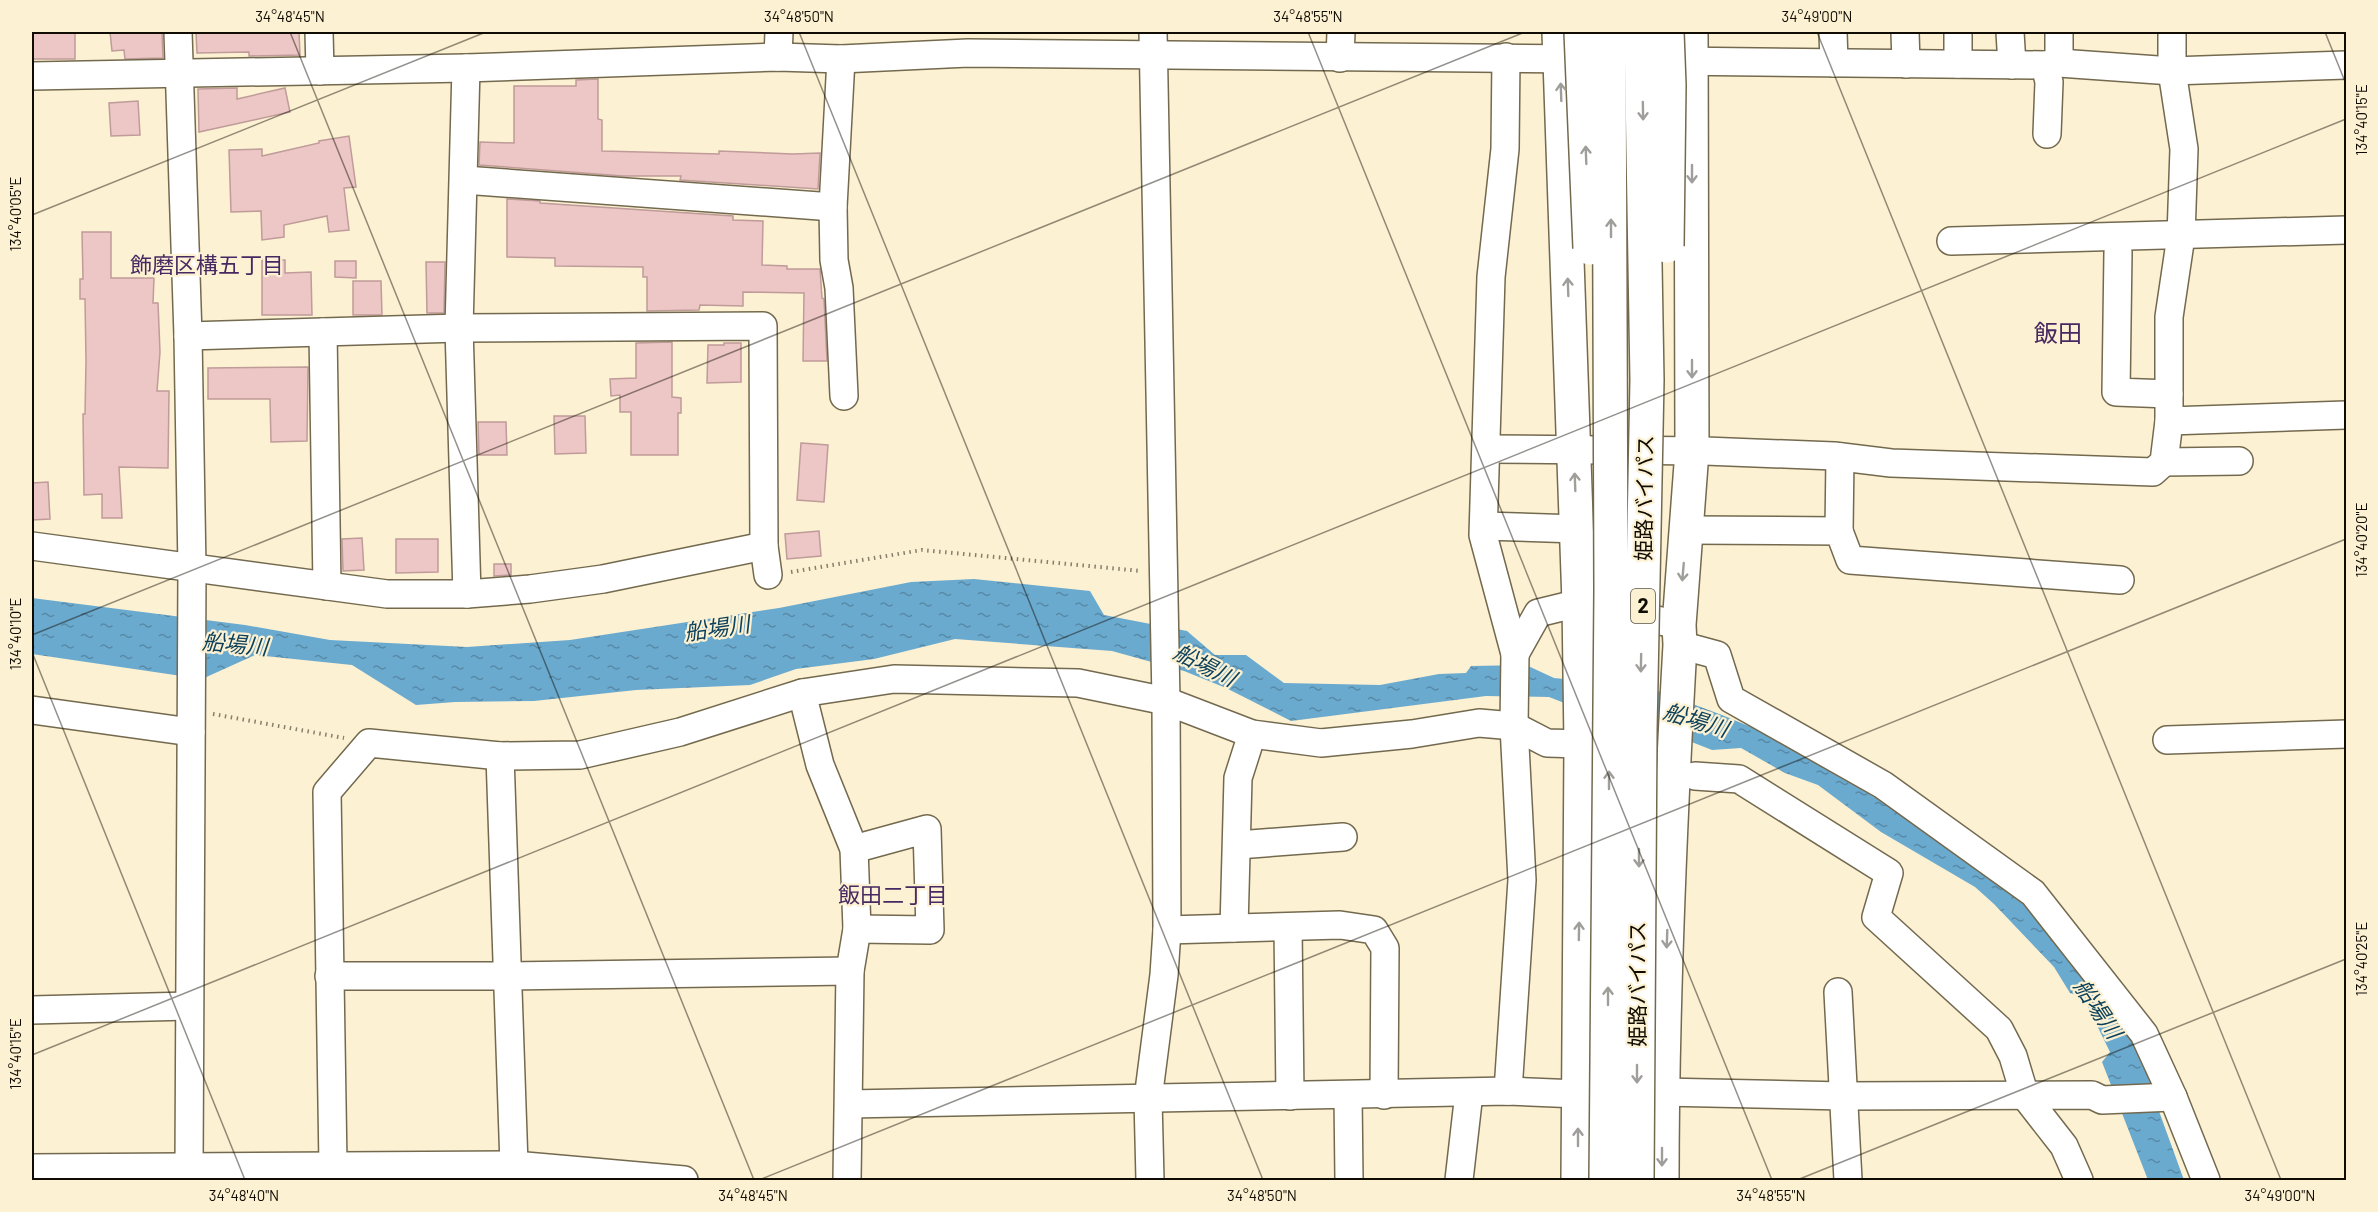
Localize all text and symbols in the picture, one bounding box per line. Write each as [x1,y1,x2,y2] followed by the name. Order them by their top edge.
[255,7,325,25] text: 34°48'45"N
[764,7,834,25] text: 34°48'50"N
[1273,7,1343,25] text: 34°48'55"N
[1782,7,1852,25] text: 34°49'00"N
[1556,83,1567,103] one-way arrow
[2352,84,2370,156] text: 134°40'15"E
[1637,100,1648,120] one-way arrow
[1580,146,1592,166] one-way arrow
[1686,163,1698,183] one-way arrow
[6,177,24,251] text: 134°40'05"E
[1605,219,1617,239] one-way arrow
[130,251,284,277] district label: 飾磨区構五丁目
[1562,278,1573,298] one-way arrow
[2034,318,2082,347] district label: 飯田
[1686,358,1698,378] one-way arrow
[1630,435,1657,561] street label: 姫路バイパス
[1569,472,1581,492] one-way arrow
[2352,502,2370,578] text: 134°40'20"E
[1677,562,1688,582] one-way arrow
[1631,589,1655,623] road number: 2
[6,598,24,670] text: 134°40'10"E
[682,609,753,644] water label: 船場川
[201,627,271,659] water label: 船場川
[1170,638,1243,692] water label: 船場川
[1636,652,1647,672] one-way arrow
[1661,697,1734,742] water label: 船場川
[1603,771,1615,791] one-way arrow
[1633,847,1645,867] one-way arrow
[838,881,948,907] district label: 飯田二丁目
[1573,921,1585,941] one-way arrow
[1624,921,1649,1047] street label: 姫路バイパス
[2352,922,2370,996] text: 134°40'25"E
[1661,928,1673,948] one-way arrow
[2070,974,2129,1045] water label: 船場川
[1602,987,1614,1007] one-way arrow
[6,1018,24,1090] text: 134°40'15"E
[1631,1063,1643,1083] one-way arrow
[1572,1128,1584,1148] one-way arrow
[1656,1147,1668,1167] one-way arrow
[209,1186,279,1204] text: 34°48'40"N
[718,1186,788,1204] text: 34°48'45"N
[1227,1186,1297,1204] text: 34°48'50"N
[1736,1186,1806,1204] text: 34°48'55"N
[2245,1186,2315,1204] text: 34°49'00"N

